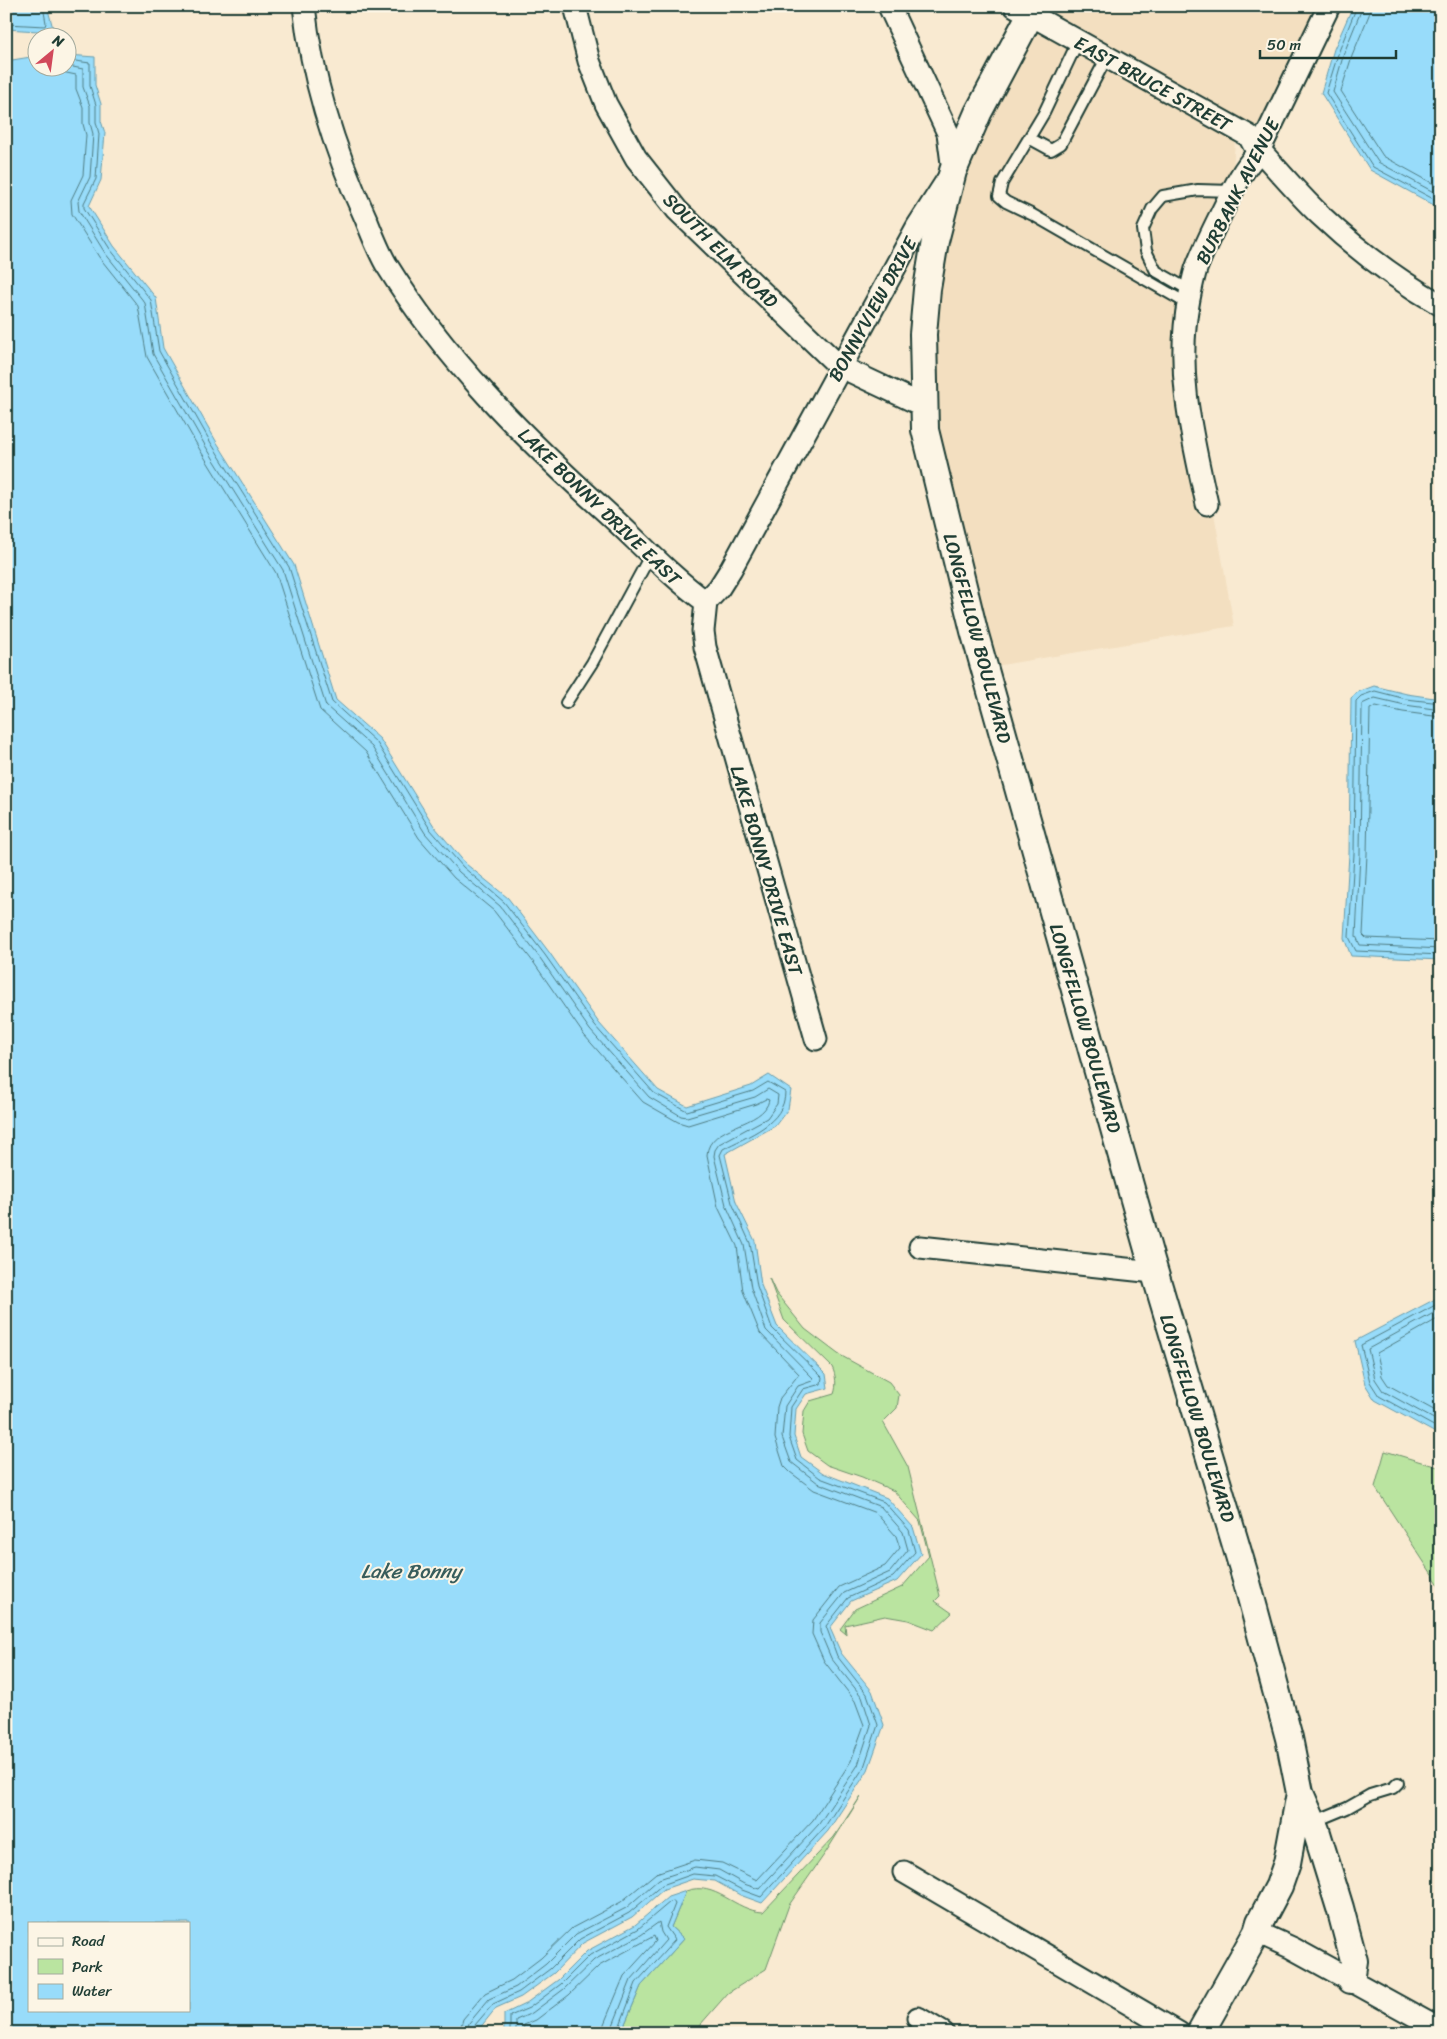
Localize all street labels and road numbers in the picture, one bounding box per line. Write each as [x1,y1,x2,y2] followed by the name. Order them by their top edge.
[1068,26,1239,141] street label: EAST BRUCE STREET
[1186,111,1289,270] street label: BURBANK AVENUE
[655,185,787,317] street label: SOUTH ELM ROAD
[819,229,927,388] street label: BONNYVIEW DRIVE
[510,419,690,594] street label: LAKE BONNY DRIVE EAST
[934,529,1022,748] street label: LONGFELLOW BOULEVARD
[721,761,813,980] street label: LAKE BONNY DRIVE EAST
[1040,919,1131,1137] street label: LONGFELLOW BOULEVARD
[1150,1310,1245,1527] street label: LONGFELLOW BOULEVARD

